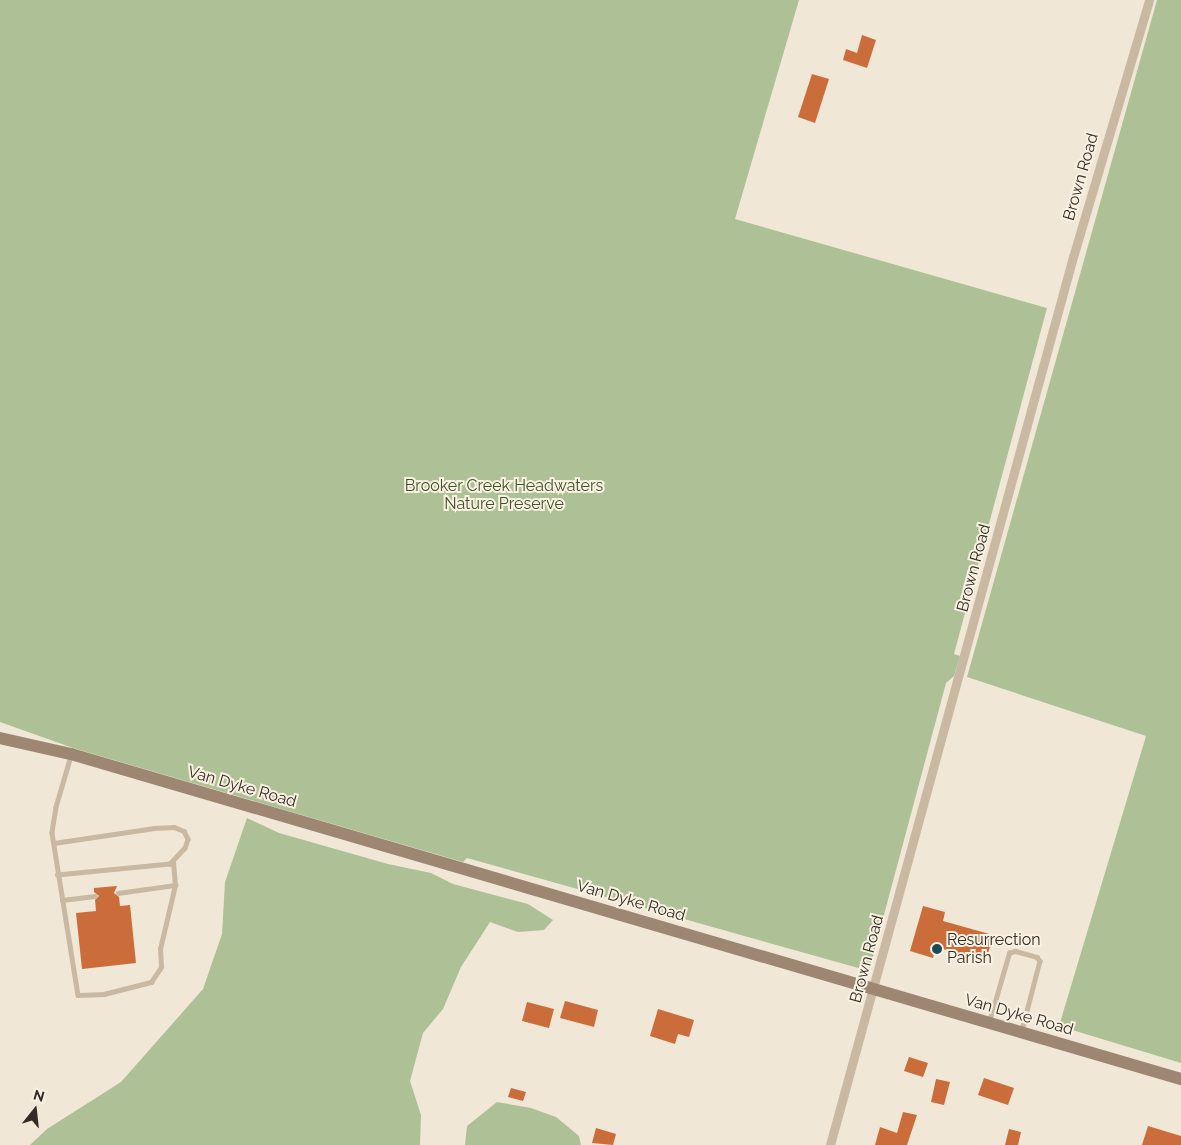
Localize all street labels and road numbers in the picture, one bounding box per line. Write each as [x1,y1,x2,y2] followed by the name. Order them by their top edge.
[1059,131,1103,223] street label: Brown Road
[953,522,995,614] street label: Brown Road
[185,762,299,812] street label: Van Dyke Road
[574,876,688,926] street label: Van Dyke Road
[846,913,888,1005] street label: Brown Road
[962,990,1076,1040] street label: Van Dyke Road

